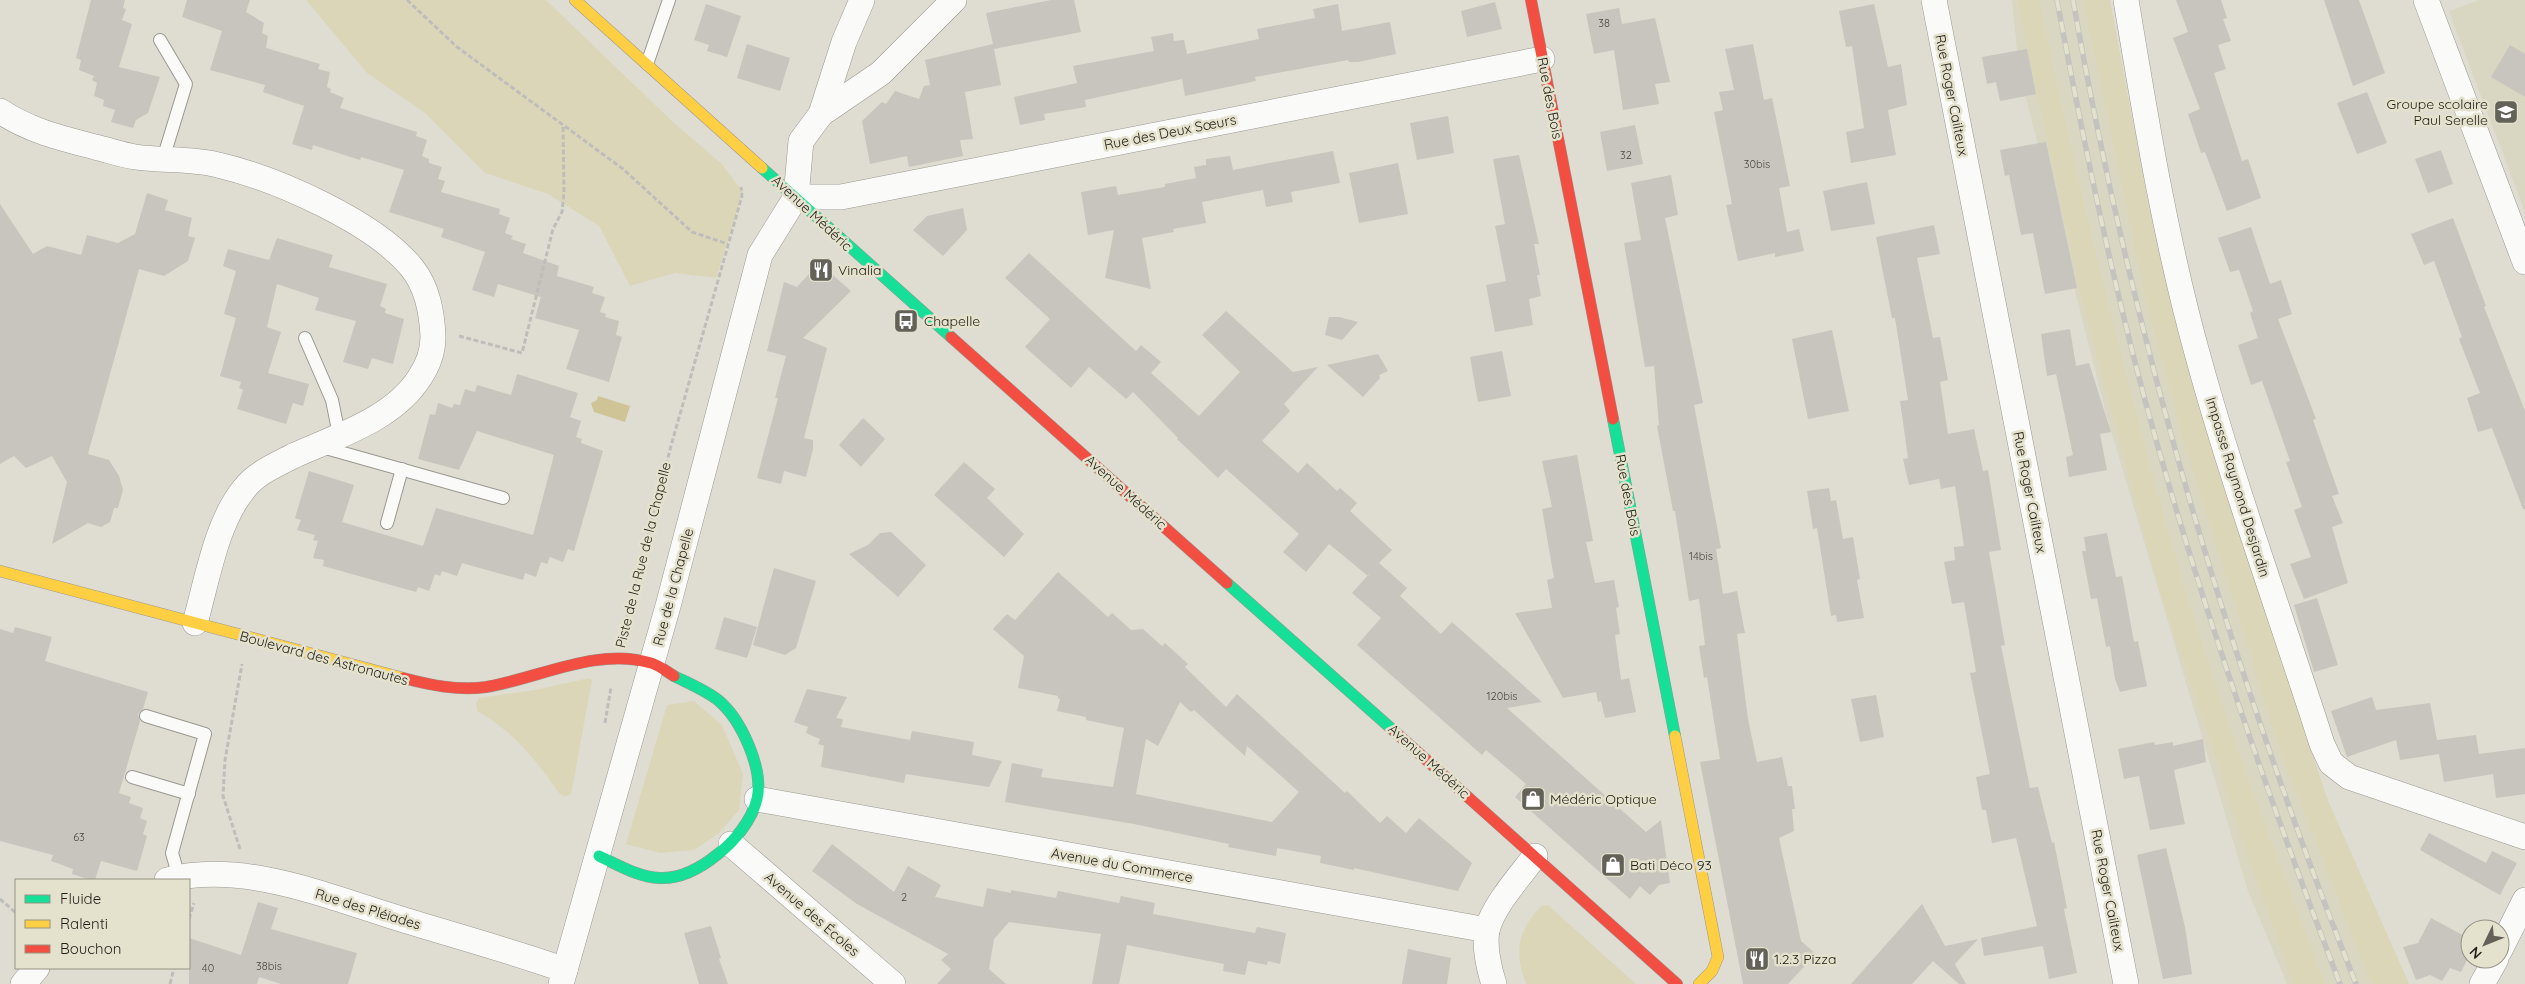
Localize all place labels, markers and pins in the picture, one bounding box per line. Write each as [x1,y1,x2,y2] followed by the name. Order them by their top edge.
[2387,95,2488,129] place label: Groupe scolaire Paul Serelle
[2493,99,2519,125] school or university icon: Groupe scolaire Paul Serelle
[808,257,834,283] restaurant icon: Vinalia
[838,261,882,279] place label: Vinalia
[893,308,919,334] bus stop icon: Chapelle
[924,312,980,330] place label: Chapelle
[1520,786,1546,812] shop icon: Médéric Optique
[1550,790,1657,808] place label: Médéric Optique
[1600,852,1626,878] shop icon: Bati Déco 93
[1630,856,1712,874] place label: Bati Déco 93
[1744,946,1770,972] restaurant icon: 1.2.3 Pizza
[1774,950,1836,968] place label: 1.2.3 Pizza

